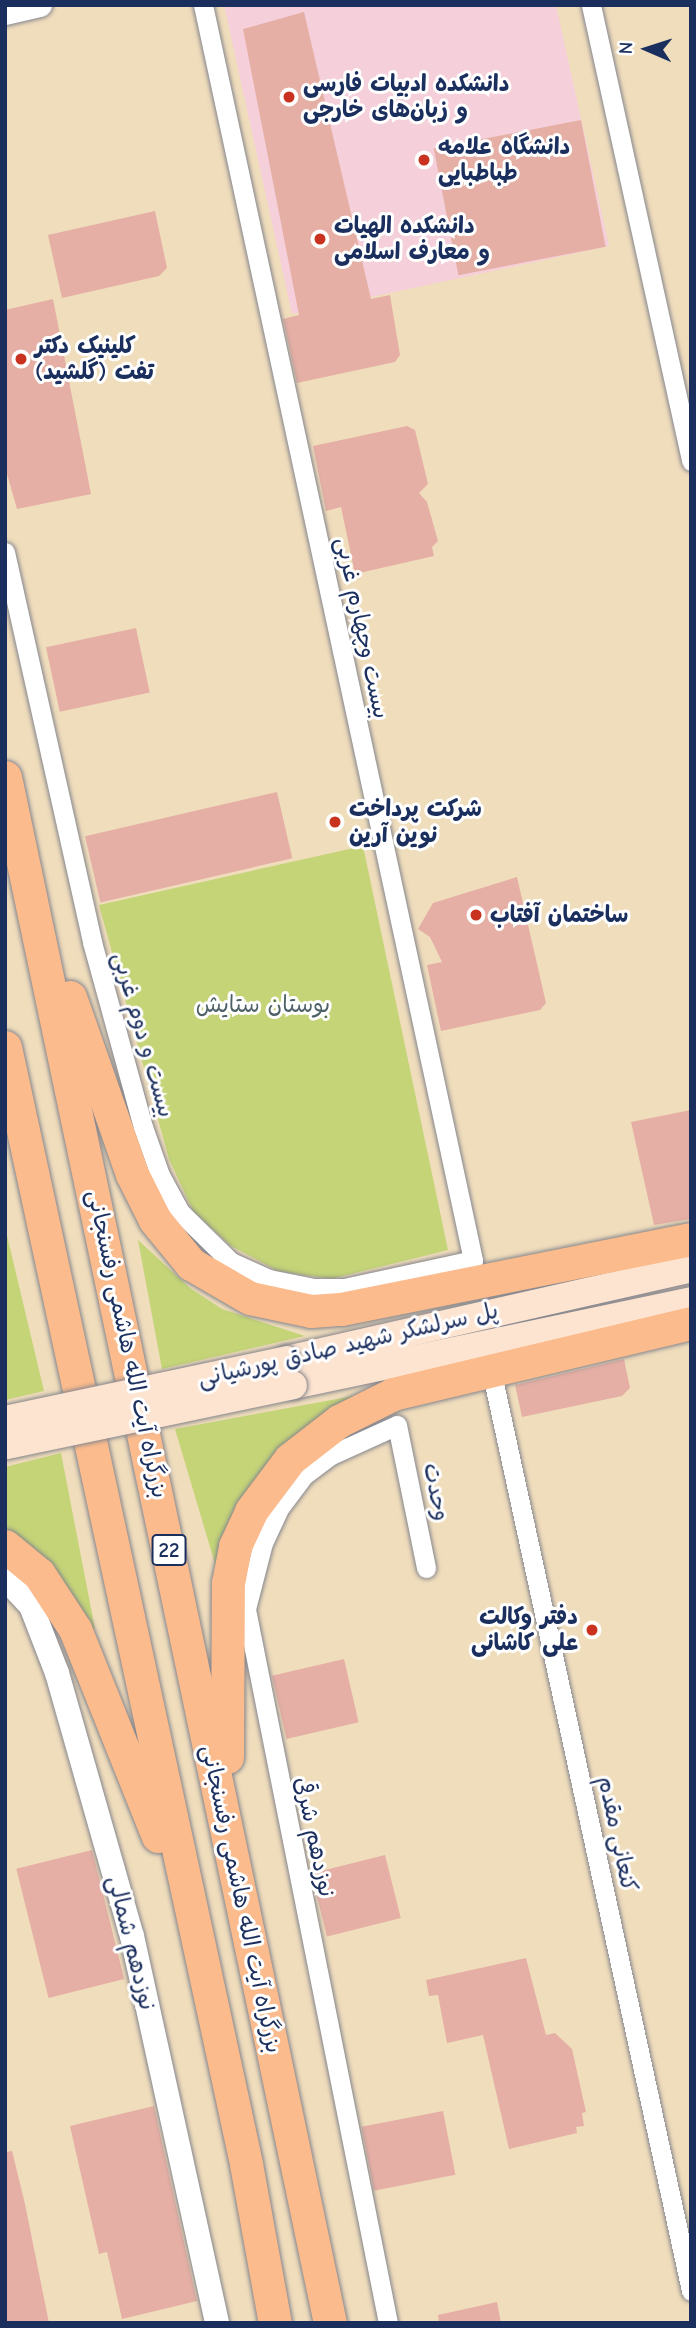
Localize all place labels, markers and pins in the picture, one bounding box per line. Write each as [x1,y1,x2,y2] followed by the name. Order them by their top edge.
[303,70,509,124] place label: دانشکده ادبیات فارسی و زبان‌های خارجی
[281,89,297,105] marker: دانشکده ادبیات فارسی و زبان‌های خارجی
[438,133,570,187] place label: دانشگاه علامه طباطبایی
[416,152,432,168] marker: دانشگاه علامه طباطبایی
[334,212,490,266] place label: دانشکده الهیات و معارف اسلامی
[312,231,328,247] marker: دانشکده الهیات و معارف اسلامی
[35,332,154,386] place label: کلینیک دکتر تفت (گلشید)
[13,351,29,367] marker: کلینیک دکتر تفت (گلشید)
[349,795,482,849] place label: شرکت پرداخت نوین آرین
[327,814,343,830] marker: شرکت پرداخت نوین آرین
[490,901,628,929] place label: ساختمان آفتاب
[468,907,484,923] marker: ساختمان آفتاب
[471,1603,578,1657] place label: دفتر وکالت علی کاشانی
[584,1622,600,1638] marker: دفتر وکالت علی کاشانی

